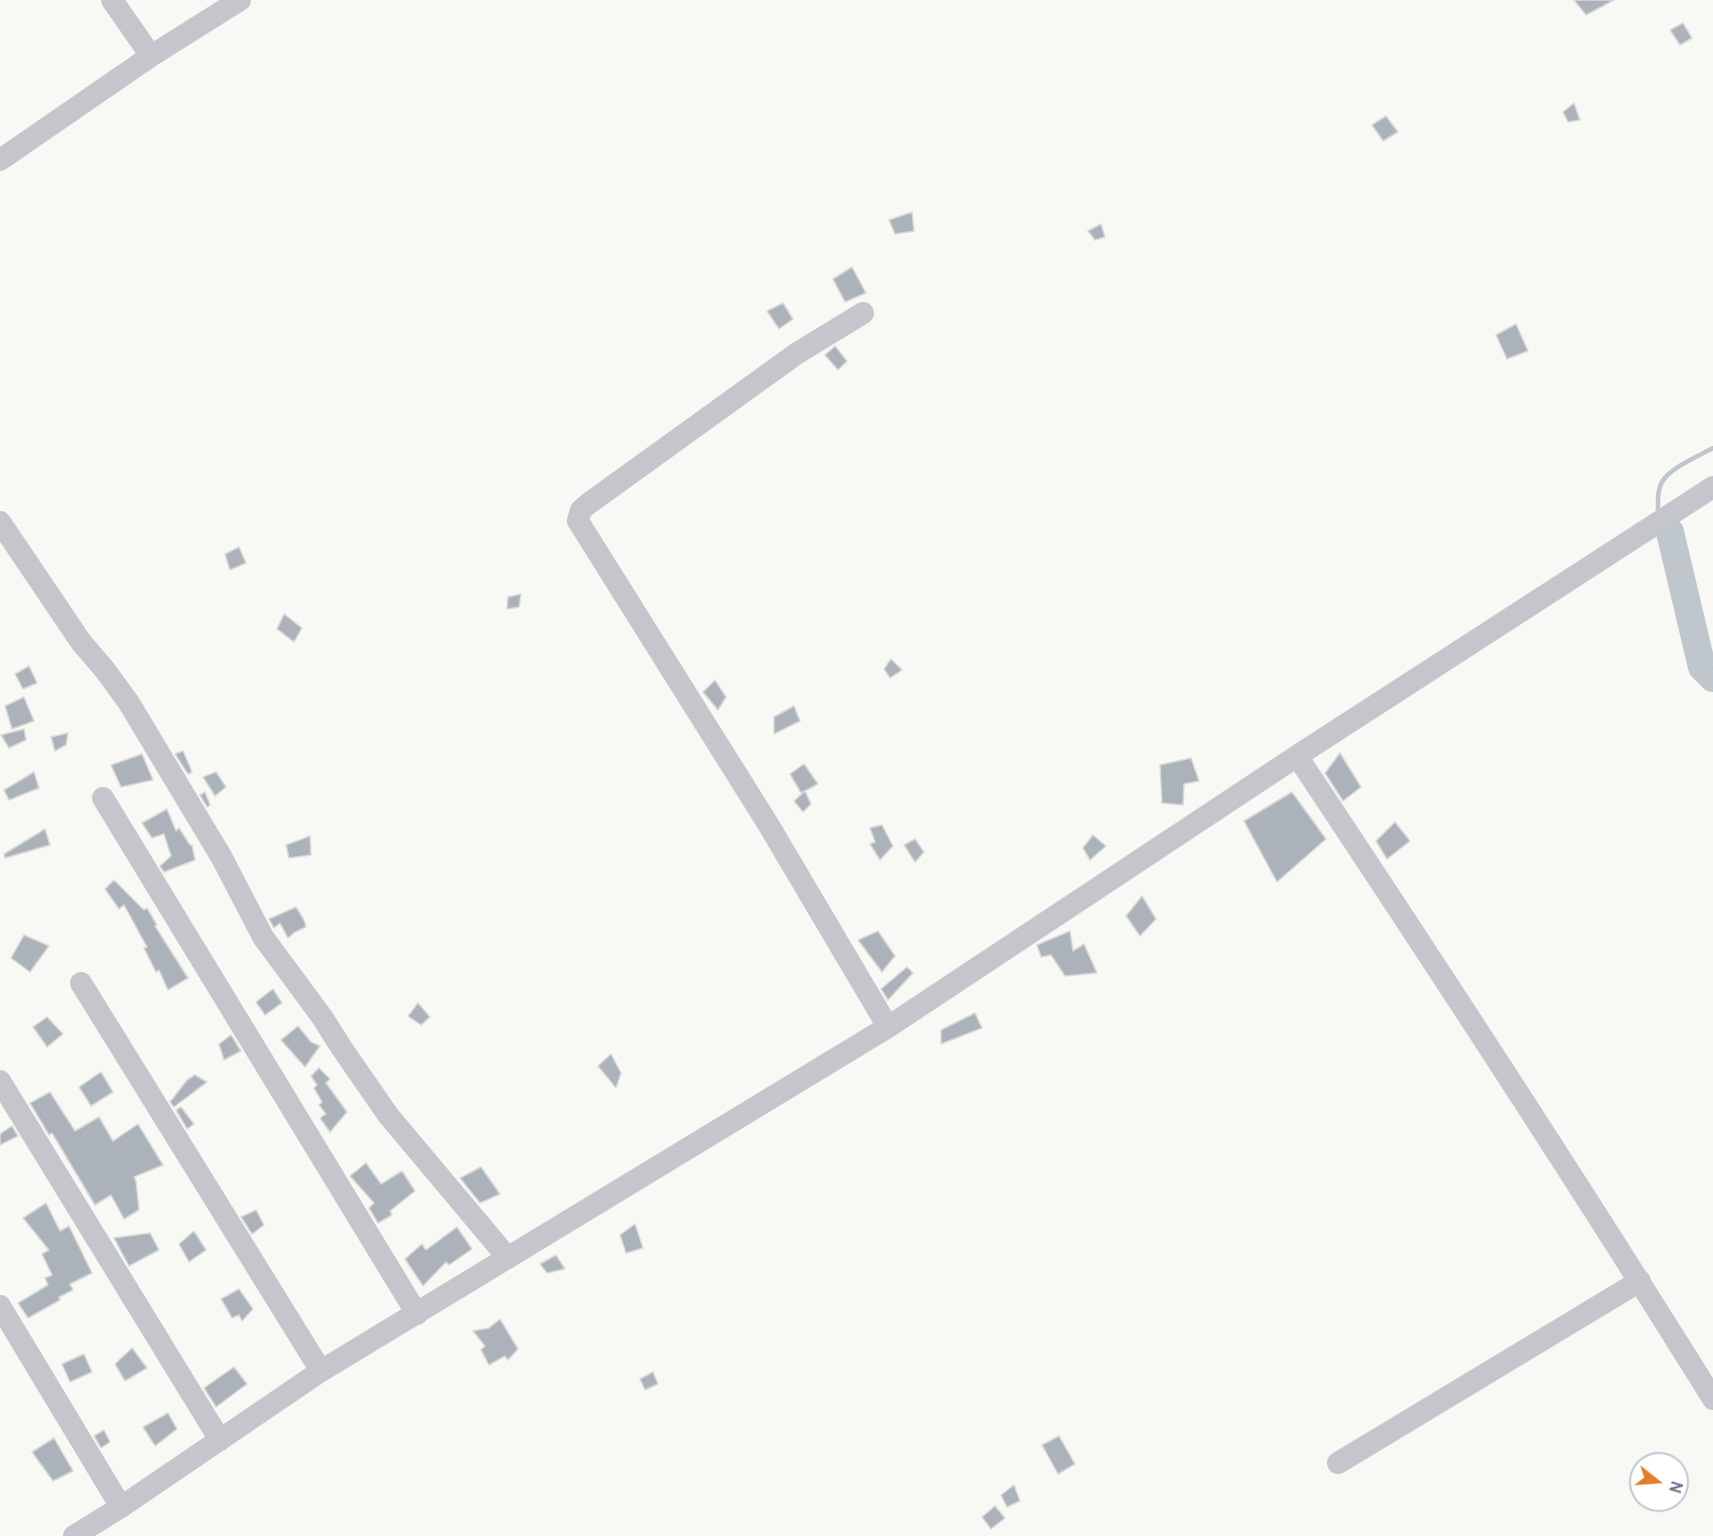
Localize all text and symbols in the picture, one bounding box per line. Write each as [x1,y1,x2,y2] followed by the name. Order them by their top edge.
[1629,1452,1689,1512] north arrow
[1663,1478,1686,1495] text: N

